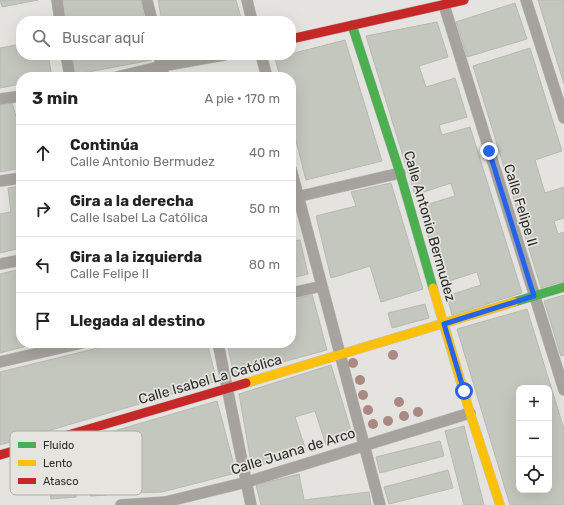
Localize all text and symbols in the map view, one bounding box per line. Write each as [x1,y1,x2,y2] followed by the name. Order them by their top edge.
[16,16,296,60] search box
[30,27,52,49] icon: search
[62,29,144,47] text: Buscar aquí
[32,88,78,108] text: 3 min
[204,91,280,106] text: A pie · 170 m
[70,136,139,154] text: Continúa
[32,142,54,164] icon: ahead
[480,142,498,160] route end
[249,145,280,160] text: 40 m
[400,149,459,303] street label: Calle Antonio Bermudez
[70,154,215,169] text: Calle Antonio Bermudez
[500,162,541,248] street label: Calle Felipe II
[70,192,194,210] text: Gira a la derecha
[32,198,54,220] icon: right
[249,201,280,216] text: 50 m
[70,210,208,225] text: Calle Isabel La Católica
[70,248,202,266] text: Gira a la izquierda
[32,254,54,276] icon: left
[249,257,280,272] text: 80 m
[70,266,149,281] text: Calle Felipe II
[32,310,54,332] icon: arrive
[70,312,205,330] text: Llegada al destino
[136,351,284,408] street label: Calle Isabel La Católica
[455,382,473,400] route start
[516,385,552,493] map controls
[516,385,552,421] button: +
[516,421,552,457] button: −
[229,424,357,479] street label: Calle Juana de Arco
[10,431,142,495] legend
[43,439,74,452] text: Fluido
[43,457,72,470] text: Lento
[516,457,552,493] button: locate
[43,475,78,488] text: Atasco

